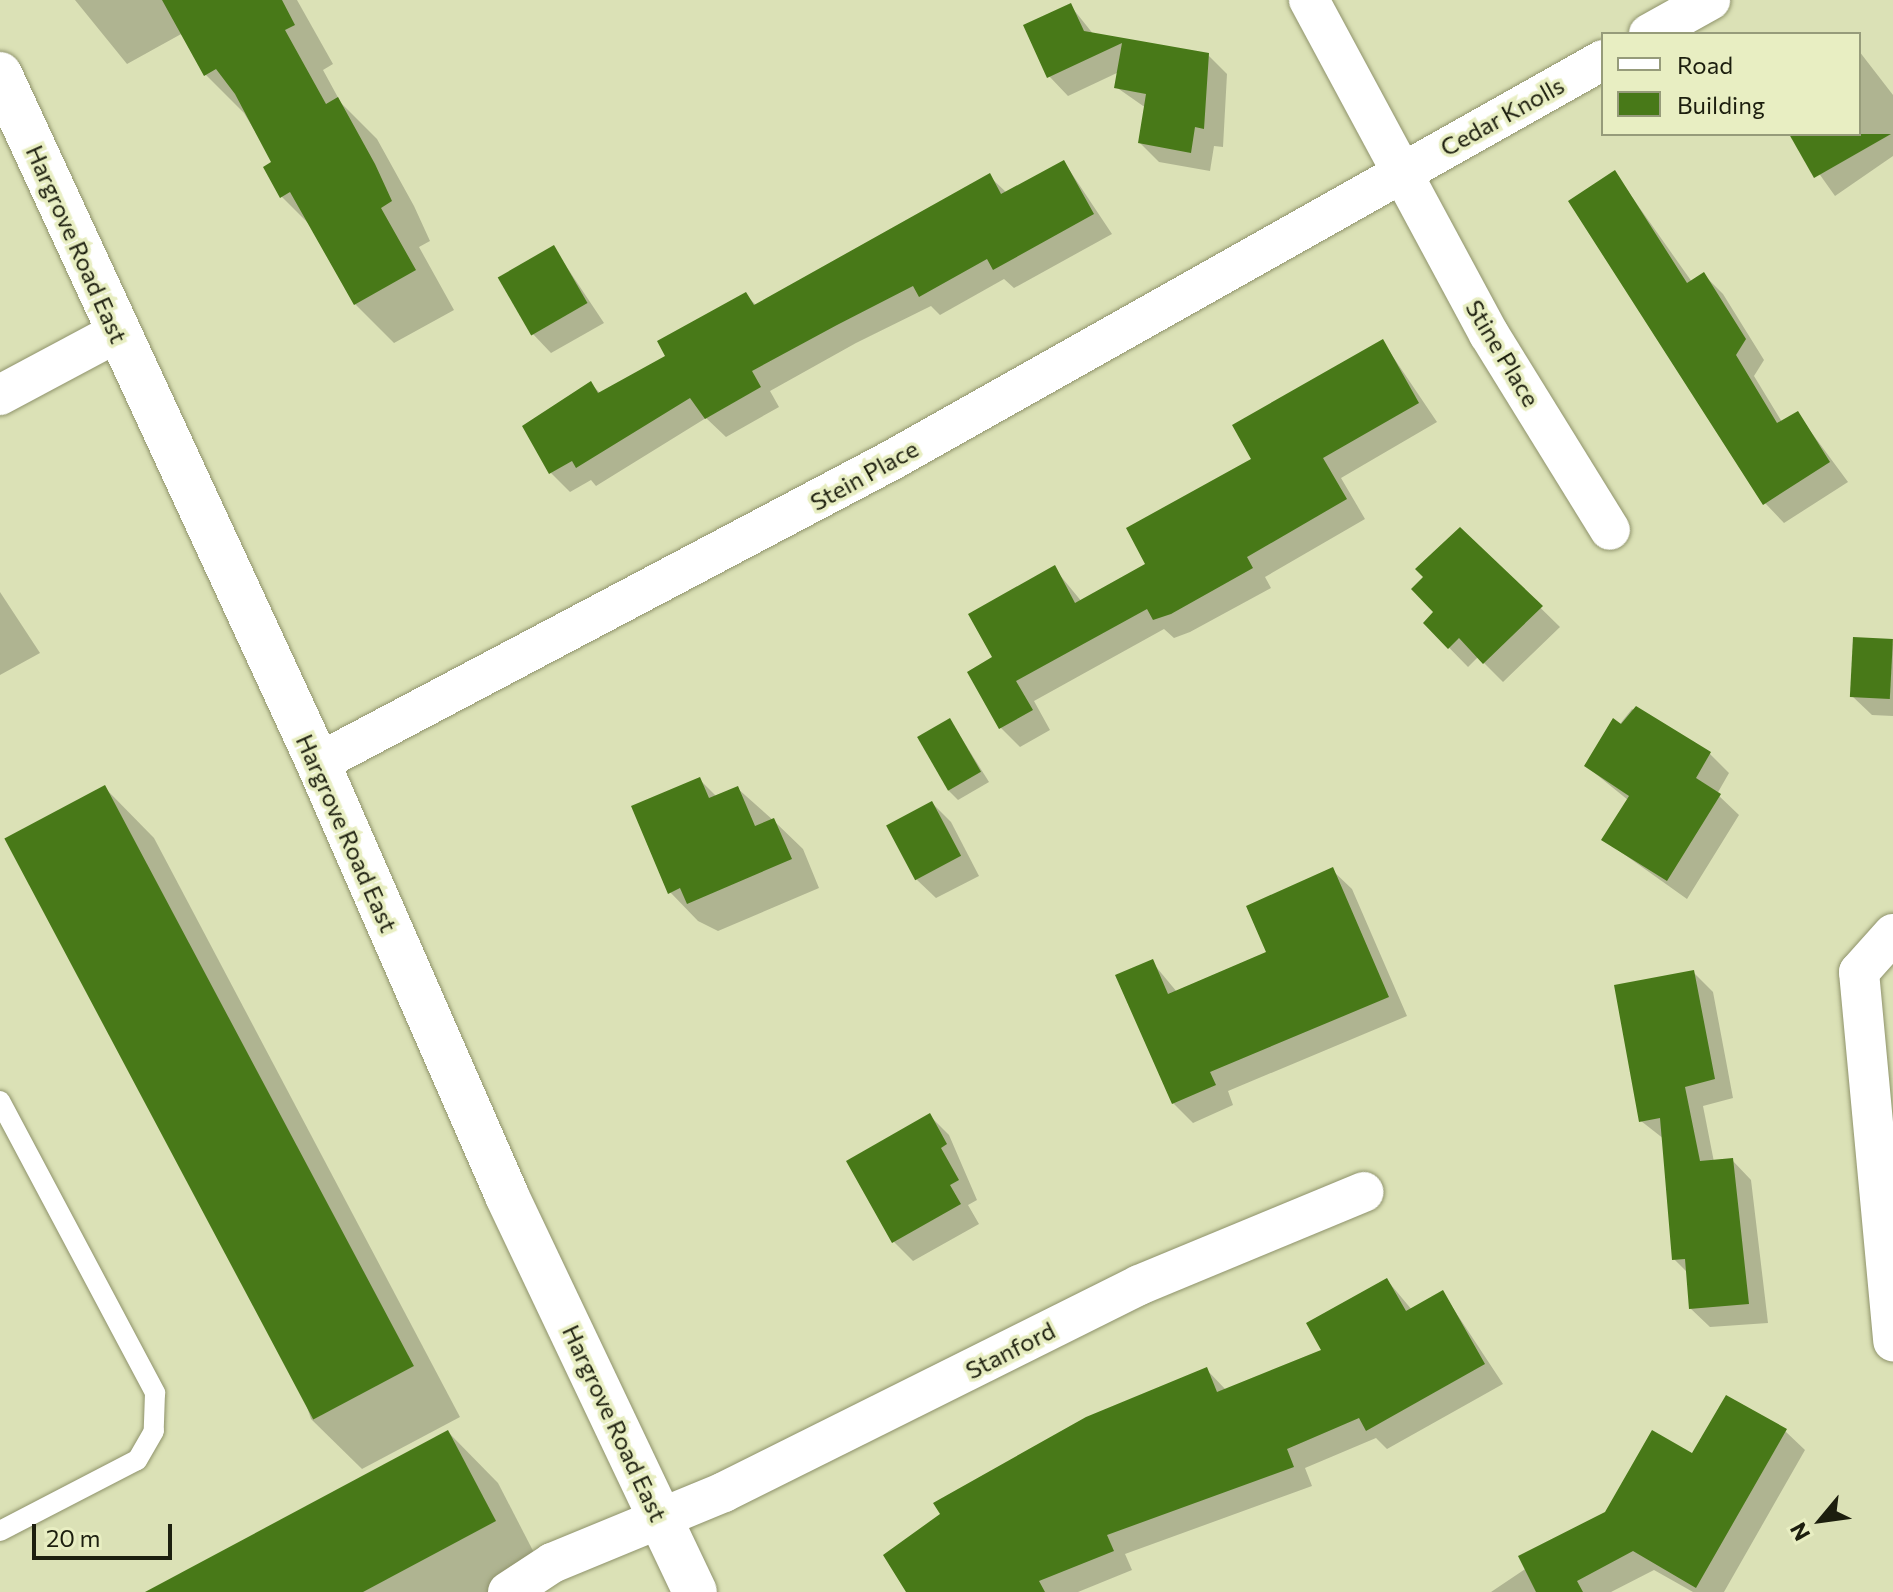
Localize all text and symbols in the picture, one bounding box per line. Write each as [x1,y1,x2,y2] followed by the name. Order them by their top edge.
[1601,32,1861,136] legend
[1677,50,1733,79] text: Road
[1435,70,1569,162] street label: Cedar Knolls
[1677,90,1765,119] text: Building
[20,141,134,347] street label: Hargrove Road East
[1460,295,1546,411] street label: Stine Place
[805,434,923,516] street label: Stein Place
[290,730,404,936] street label: Hargrove Road East
[961,1315,1059,1385] street label: Stanford
[557,1320,673,1526] street label: Hargrove Road East
[1781,1480,1861,1560] north arrow
[36,1508,176,1558] scale bar
[1784,1518,1815,1546] text: N
[46,1523,100,1552] text: 20 m

